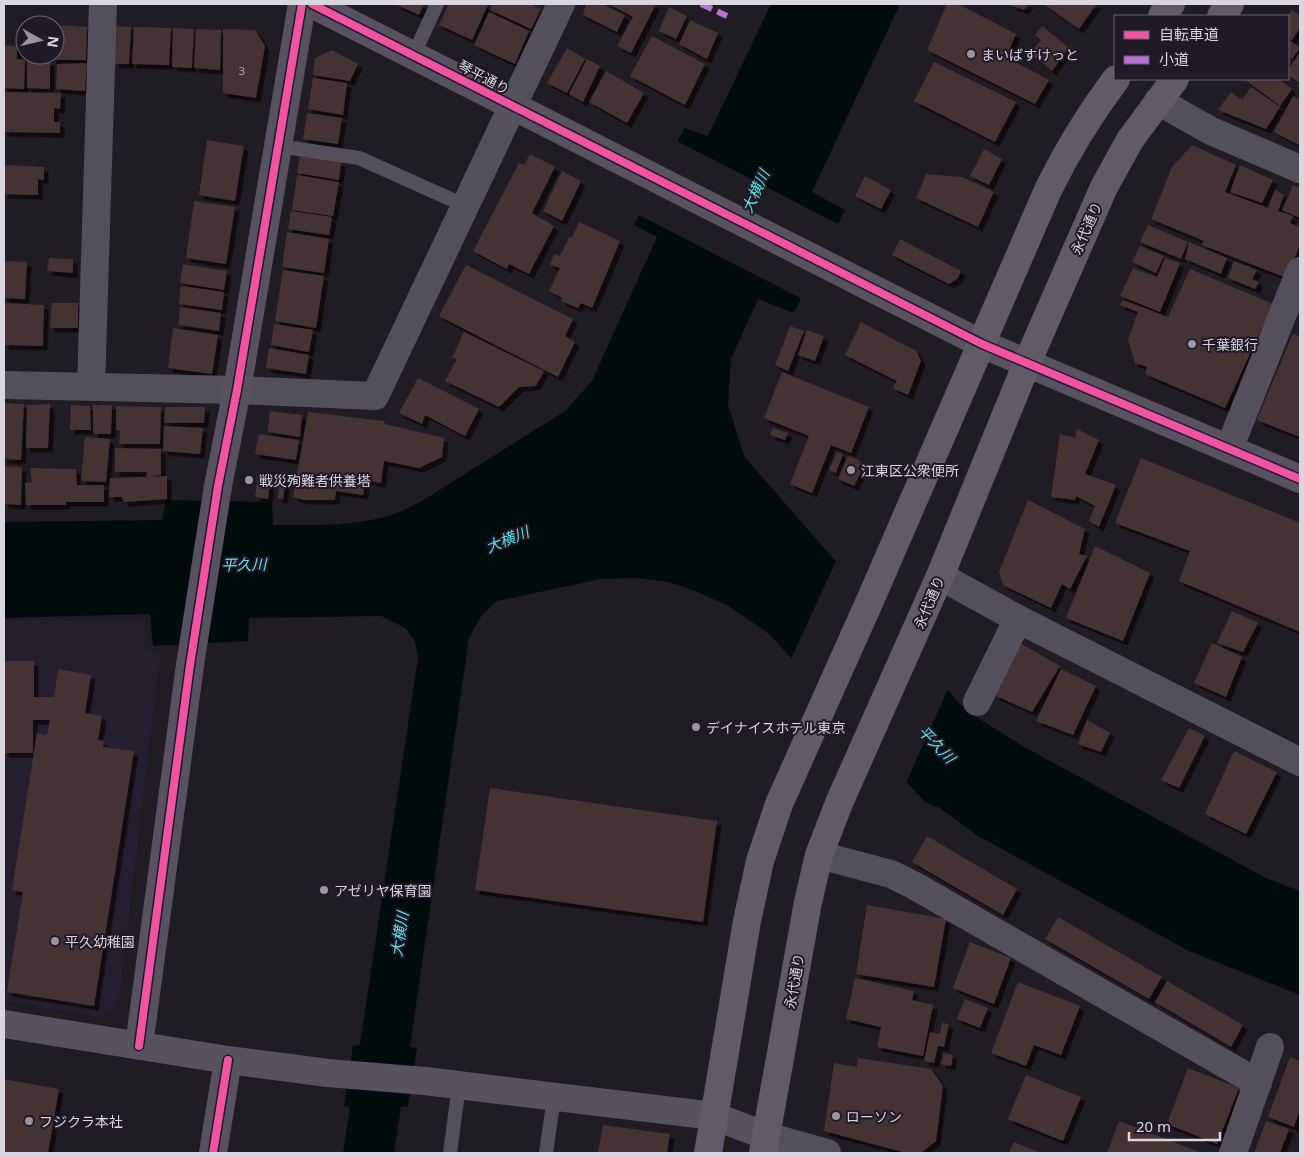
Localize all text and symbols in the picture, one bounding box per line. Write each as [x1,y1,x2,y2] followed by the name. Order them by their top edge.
[15,15,65,65] north arrow
[1114,15,1289,80] legend
[1159,24,1219,44] text: 自転車道
[43,35,64,49] text: N
[981,45,1079,64] place label: まいばすけっと
[965,48,977,60] marker: まいばすけっと
[1159,49,1189,69] text: 小道
[455,55,513,99] street label: 琴平通り
[239,63,245,78] house number: 3
[736,165,774,216] water label: 大横川
[1066,199,1106,257] street label: 永代通り
[1202,335,1258,354] place label: 千葉銀行
[1186,338,1198,350] marker: 千葉銀行
[861,461,959,480] place label: 江東区公衆便所
[845,464,857,476] marker: 江東区公衆便所
[259,471,371,490] place label: 戦災殉難者供養塔
[243,474,255,486] marker: 戦災殉難者供養塔
[482,521,533,557] water label: 大横川
[221,554,269,574] water label: 平久川
[909,573,949,631] street label: 永代通り
[706,718,845,737] place label: デイナイスホテル東京
[690,721,702,733] marker: デイナイスホテル東京
[914,721,961,769] water label: 平久川
[334,881,432,900] place label: アゼリヤ保育園
[318,884,330,896] marker: アゼリヤ保育園
[386,908,413,958] water label: 大横川
[65,932,135,951] place label: 平久幼稚園
[49,935,61,947] marker: 平久幼稚園
[780,952,808,1010] street label: 永代通り
[846,1107,902,1126] place label: ローソン
[830,1110,842,1122] marker: ローソン
[1129,1110,1220,1142] scale bar
[39,1112,123,1131] place label: フジクラ本社
[23,1115,35,1127] marker: フジクラ本社
[1136,1116,1171,1136] text: 20 m

